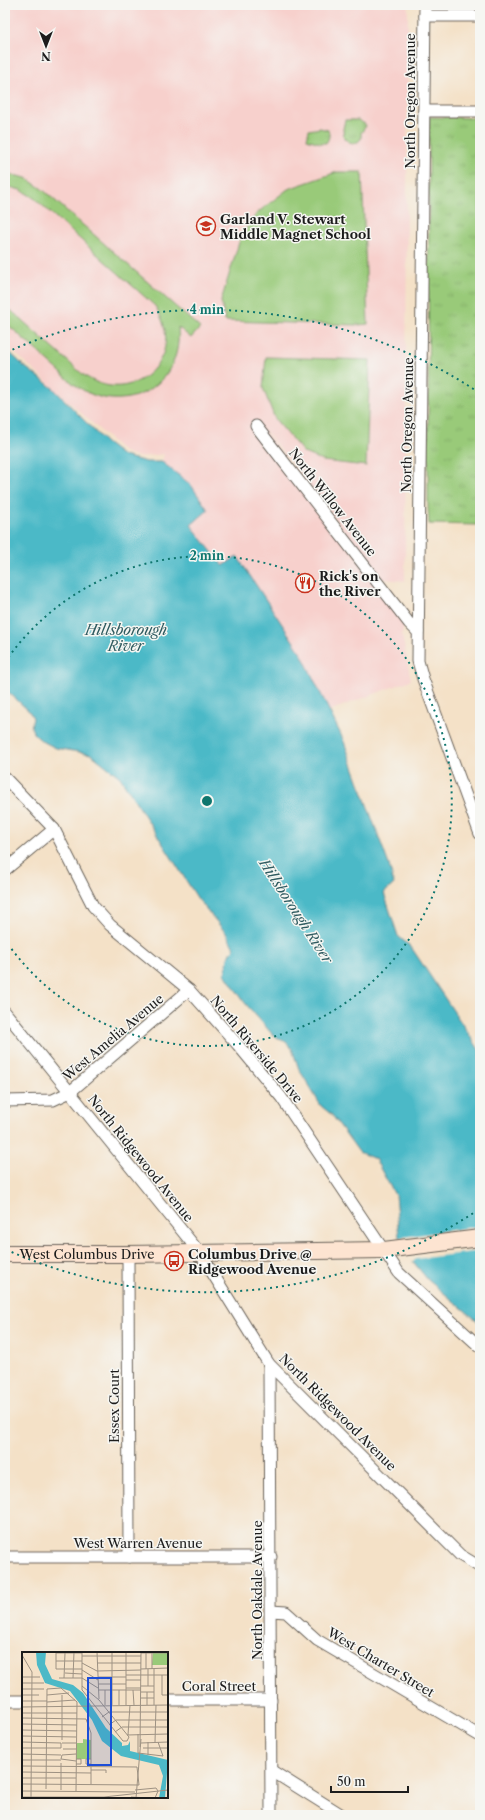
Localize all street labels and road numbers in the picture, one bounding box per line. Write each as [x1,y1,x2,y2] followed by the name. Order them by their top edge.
[402,33,418,169] street label: North Oregon Avenue
[398,357,416,493] street label: North Oregon Avenue
[286,445,380,559] street label: North Willow Avenue
[59,990,166,1084] street label: West Amelia Avenue
[208,992,306,1106] street label: North Riverside Drive
[85,1091,197,1225] street label: North Ridgewood Avenue
[19,1246,155,1262] street label: West Columbus Drive
[276,1350,400,1474] street label: North Ridgewood Avenue
[106,1369,122,1443] street label: Essex Court
[249,1520,265,1660] street label: North Oakdale Avenue
[73,1535,202,1551] street label: West Warren Avenue
[324,1623,438,1700] street label: West Charter Street
[182,1678,257,1694] street label: Coral Street

